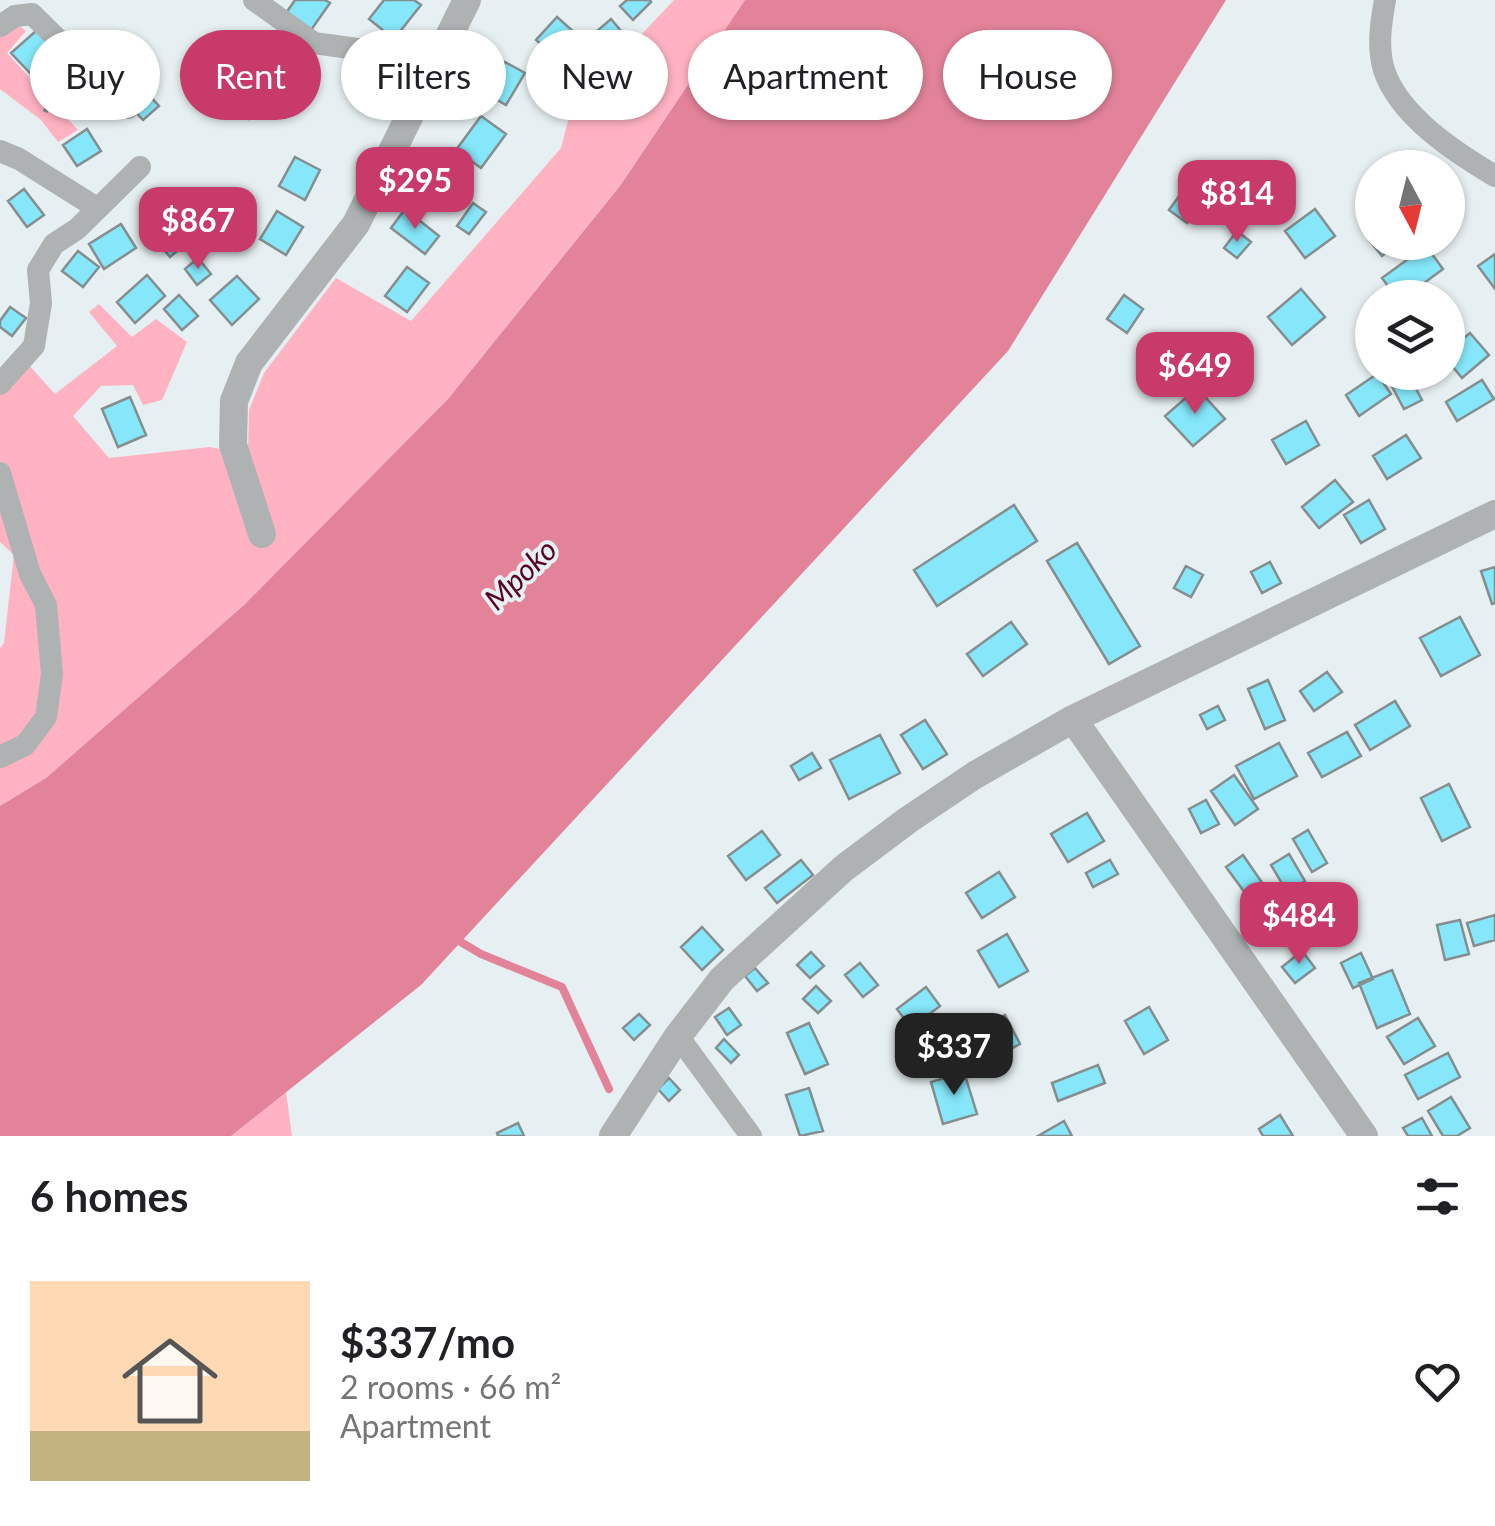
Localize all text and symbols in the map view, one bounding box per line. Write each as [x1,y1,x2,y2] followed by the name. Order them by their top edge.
[30,30,160,120] chip: Buy
[180,30,321,120] chip: Rent
[341,30,506,120] chip: Filters
[526,30,668,120] chip: New
[688,30,923,120] chip: Apartment
[943,30,1112,120] chip: House
[356,147,474,232] pin: $295
[1355,150,1465,260] north arrow
[1355,150,1465,390] map controls
[378,160,452,199] text: $295
[1178,160,1296,245] pin: $814
[1200,173,1274,212] text: $814
[139,187,257,272] pin: $867
[161,200,235,239] text: $867
[1355,280,1465,390] button: layers
[1136,332,1254,417] pin: $649
[1158,345,1232,384] text: $649
[476,531,563,616] water label: Mpoko
[1240,882,1358,967] pin: $484
[1262,895,1336,934] text: $484
[895,1013,1013,1098] pin: $337
[917,1026,991,1065] text: $337
[1410,1169,1465,1224] icon: filters
[30,1171,188,1221] text: 6 homes
[340,1317,515,1367] text: $337/mo
[110,1321,230,1441] icon: home
[1410,1354,1465,1409] icon: heart
[340,1367,561,1406] text: 2 rooms · 66 m²
[340,1406,491,1445] text: Apartment

